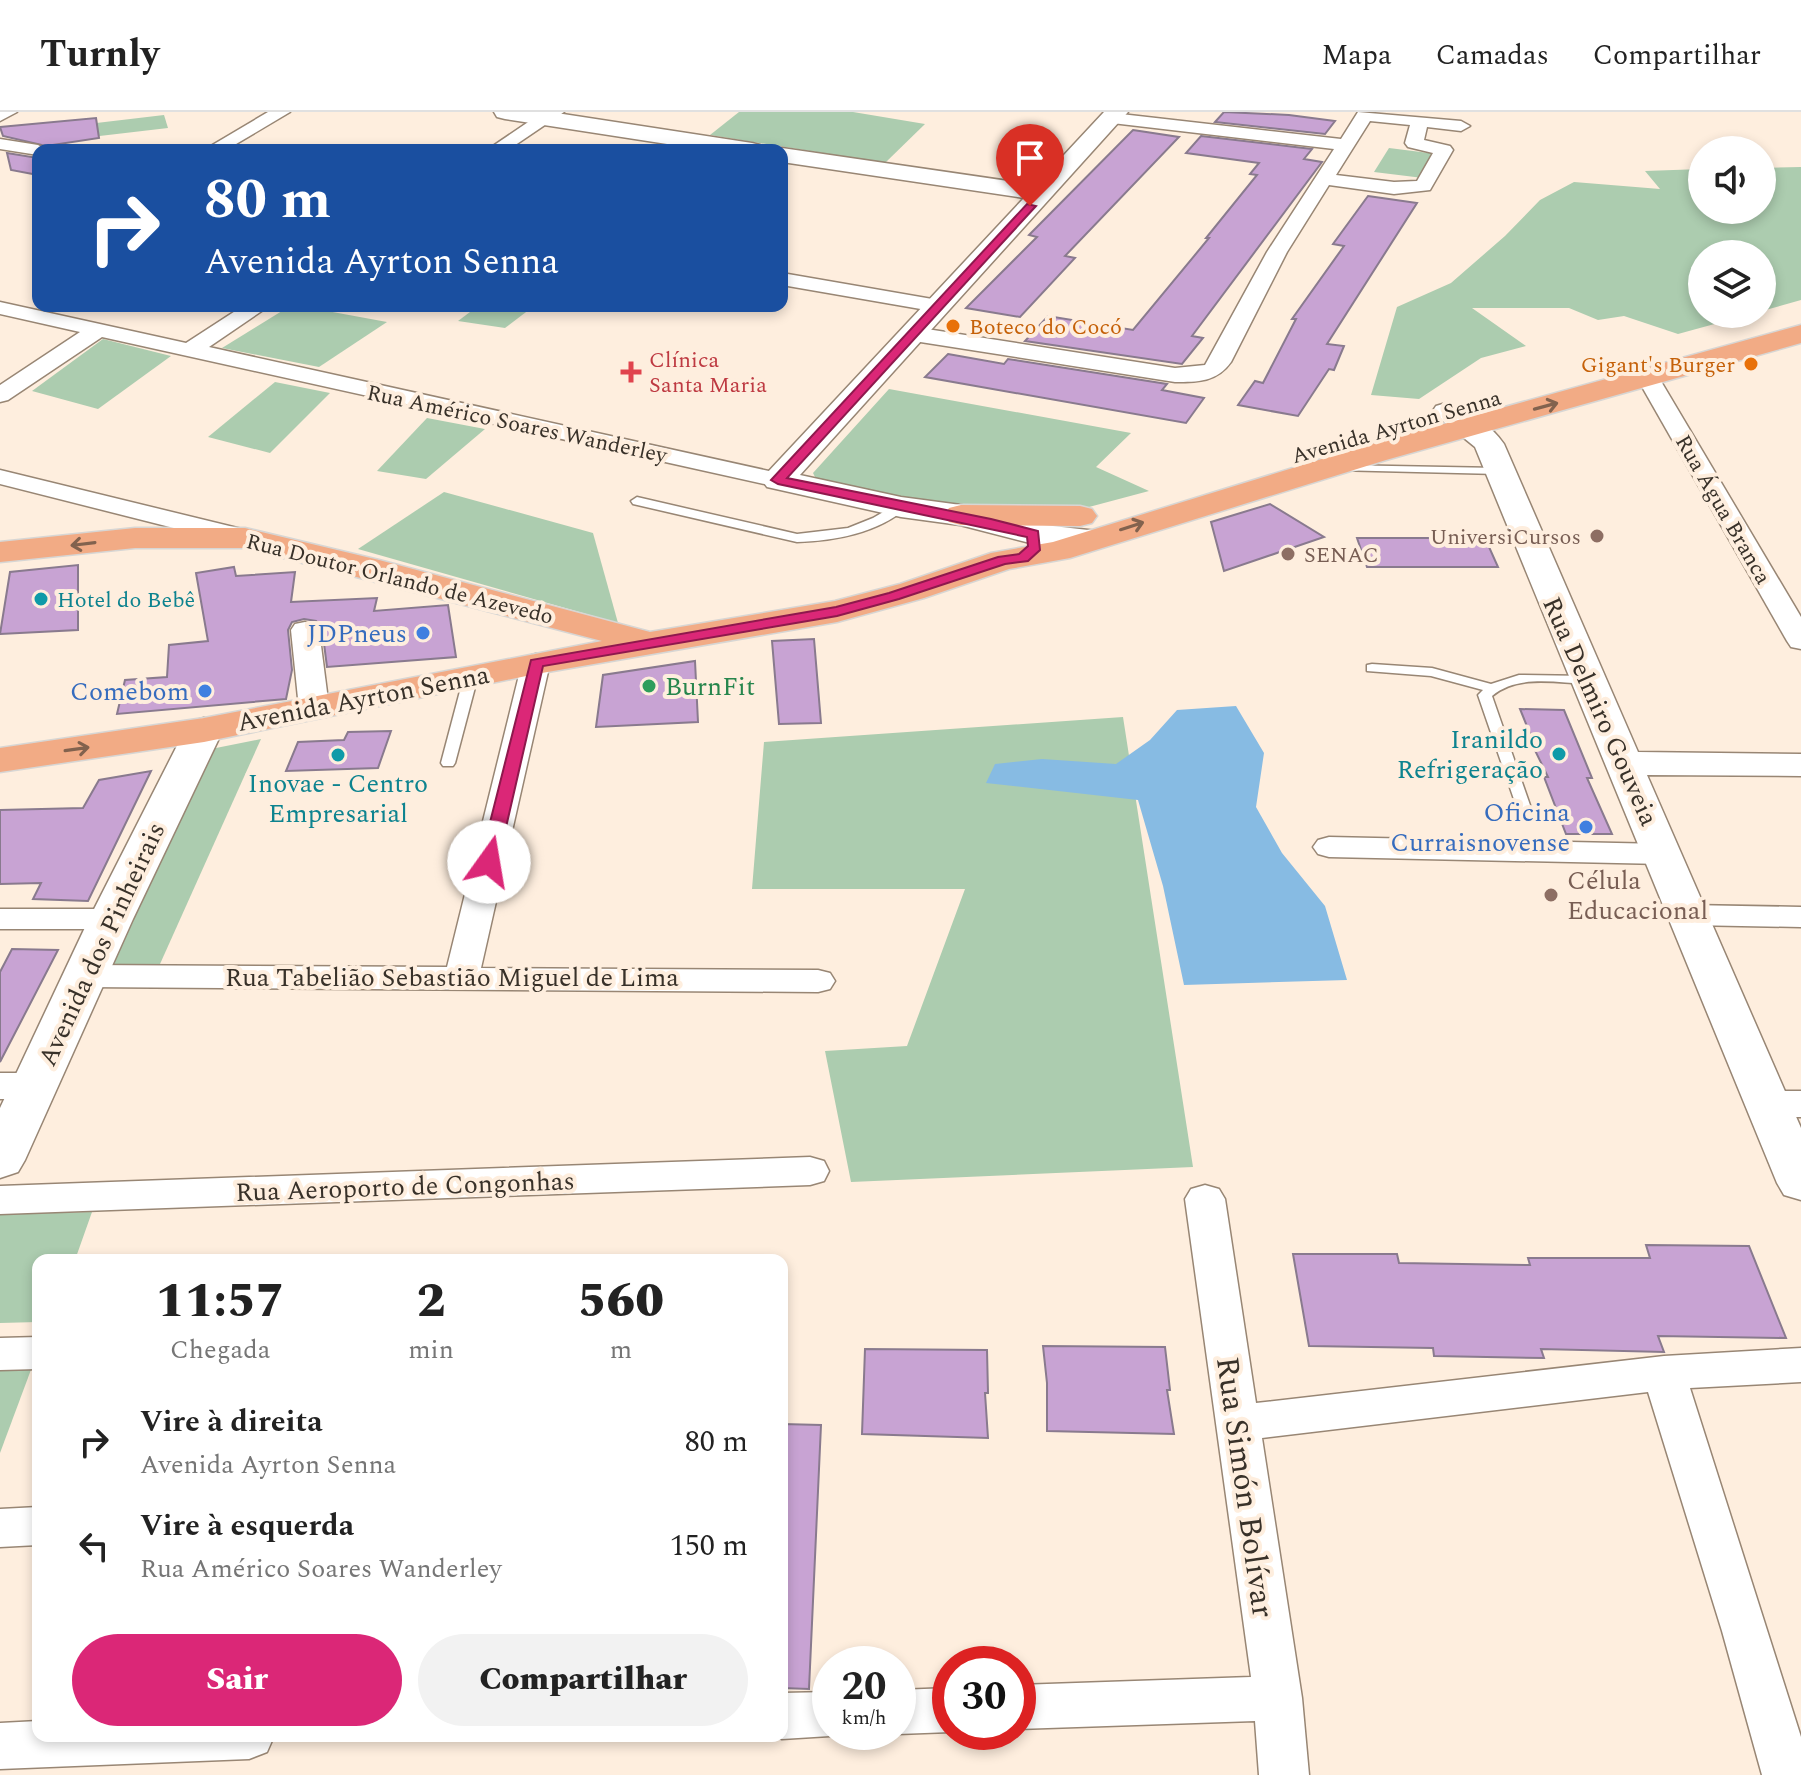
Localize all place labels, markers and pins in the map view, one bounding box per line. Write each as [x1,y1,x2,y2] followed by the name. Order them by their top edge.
[996,124,1064,206] pin
[969,311,1122,344] place label: Boteco do Cocó
[944,317,962,335] marker: Boteco do Cocó
[649,344,767,402] place label: Clínica Santa Maria
[1581,349,1735,382] place label: Gigant's Burger
[1742,355,1760,373] marker: Gigant's Burger
[620,361,642,383] marker: Clínica Santa Maria
[1430,521,1581,554] place label: UniversiCursos
[1588,527,1606,545] marker: UniversiCursos
[1304,539,1379,572] place label: SENAC
[1279,545,1297,563] marker: SENAC
[57,584,195,617] place label: Hotel do Bebê
[32,590,50,608] marker: Hotel do Bebê
[307,614,407,654] place label: JDPneus
[414,624,432,642] marker: JDPneus
[665,667,755,707] place label: BurnFit
[70,672,189,712] place label: Comebom
[640,677,658,695] marker: BurnFit
[196,682,214,700] marker: Comebom
[1397,720,1543,790] place label: Iranildo Refrigeração
[1550,745,1568,763] marker: Iranildo Refrigeração
[329,746,347,764] marker: Inovae - Centro Empresarial
[248,764,428,834] place label: Inovae - Centro Empresarial
[1390,793,1570,863] place label: Oficina Curraisnovense
[1577,818,1595,836] marker: Oficina Curraisnovense
[1567,861,1708,931] place label: Célula Educacional
[1542,886,1560,904] marker: Célula Educacional

